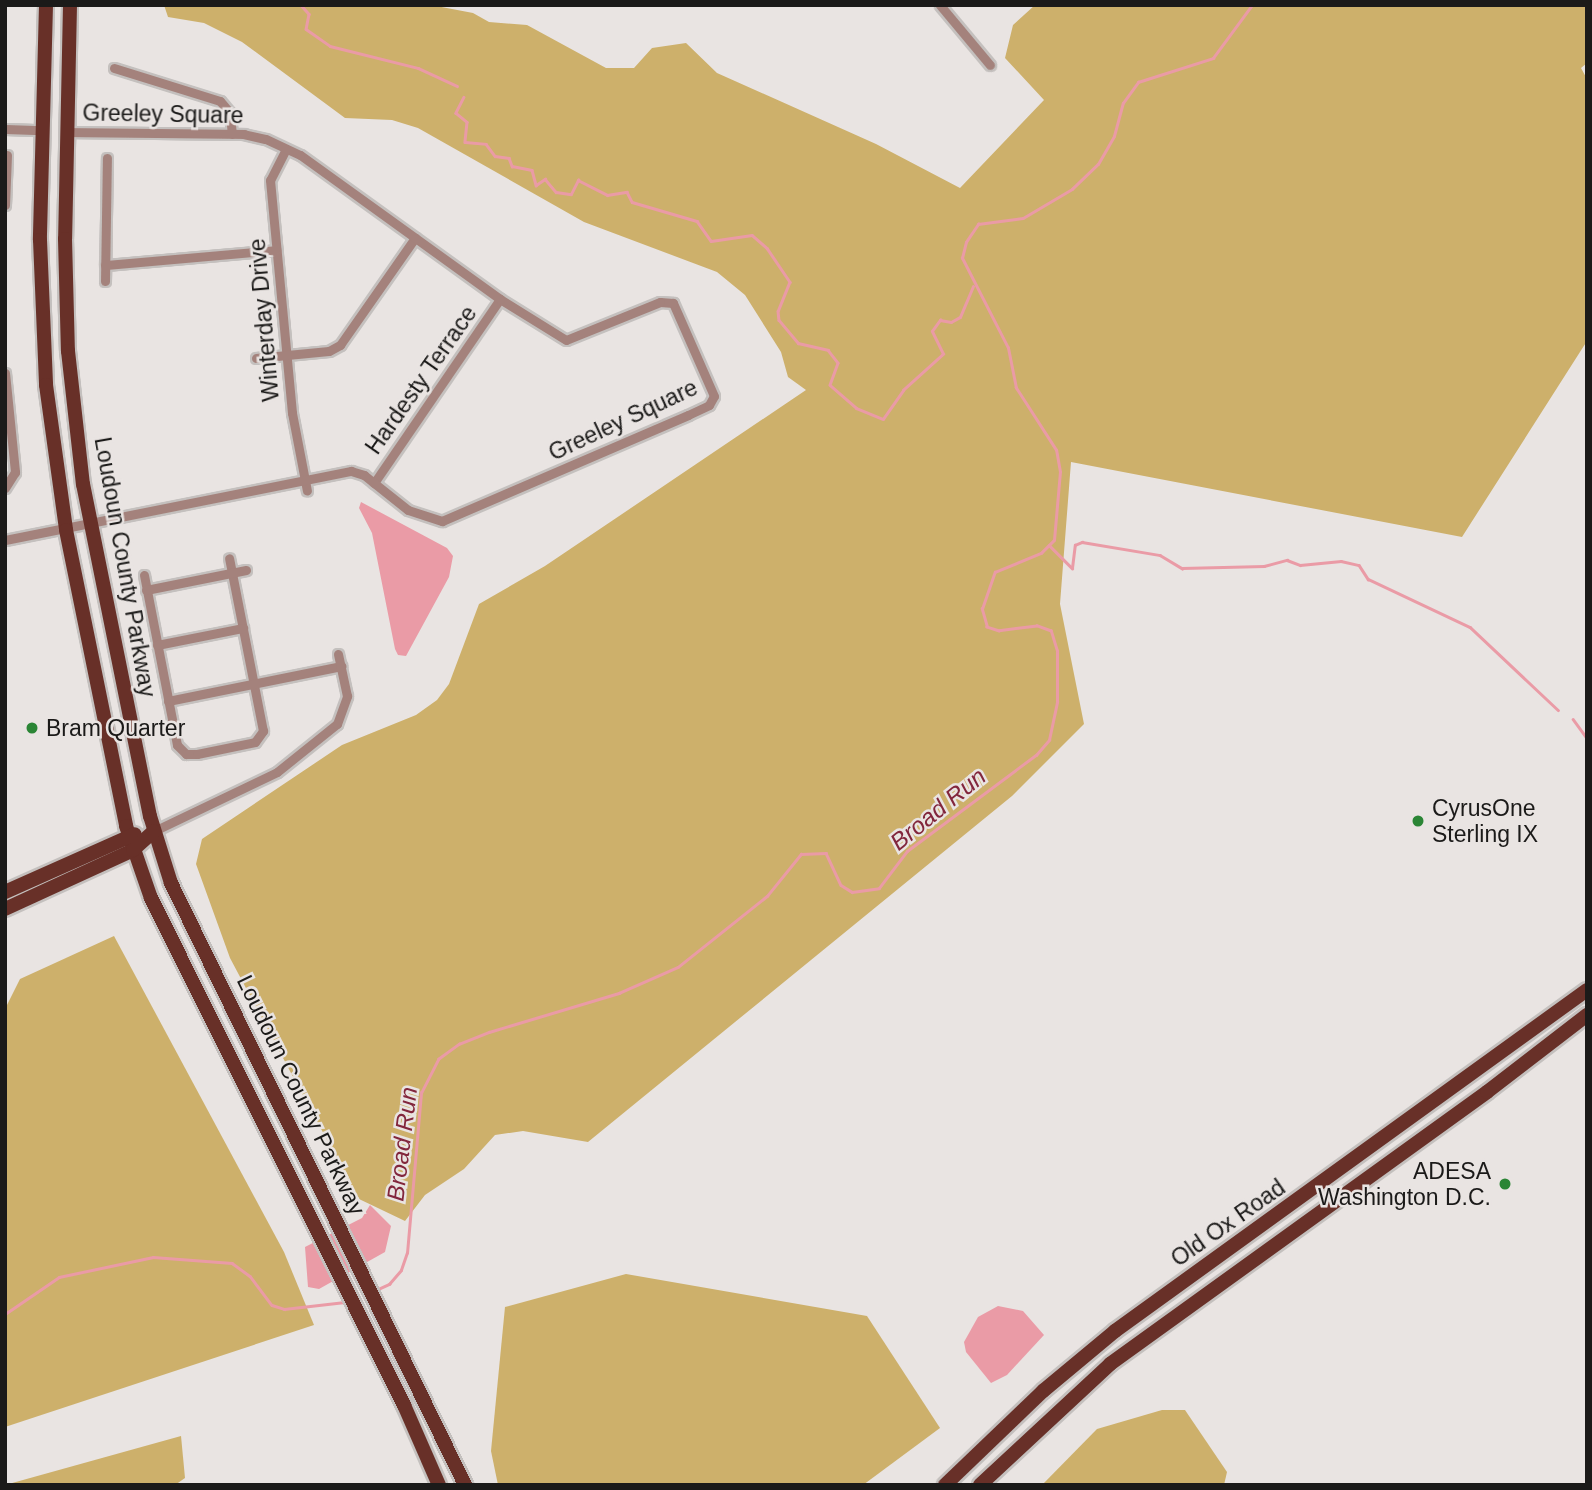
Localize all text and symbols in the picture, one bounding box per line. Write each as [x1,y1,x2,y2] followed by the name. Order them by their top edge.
[82,99,244,129] street label: Greeley Square
[243,237,285,403] street label: Winterday Drive
[359,300,483,460] street label: Hardesty Terrace
[544,373,702,467] street label: Greeley Square
[89,435,161,699] street label: Loudoun County Parkway
[46,714,185,742] place label: Bram Quarter
[24,720,40,736] marker: Bram Quarter
[884,762,992,856] water label: Broad Run
[1432,794,1538,848] place label: CyrusOne Sterling IX
[1410,813,1426,829] marker: CyrusOne Sterling IX
[231,971,371,1219] street label: Loudoun County Parkway
[381,1085,423,1203] water label: Broad Run
[1318,1157,1491,1211] place label: ADESA Washington D.C.
[1166,1174,1290,1272] street label: Old Ox Road
[1497,1176,1513,1192] marker: ADESA Washington D.C.

